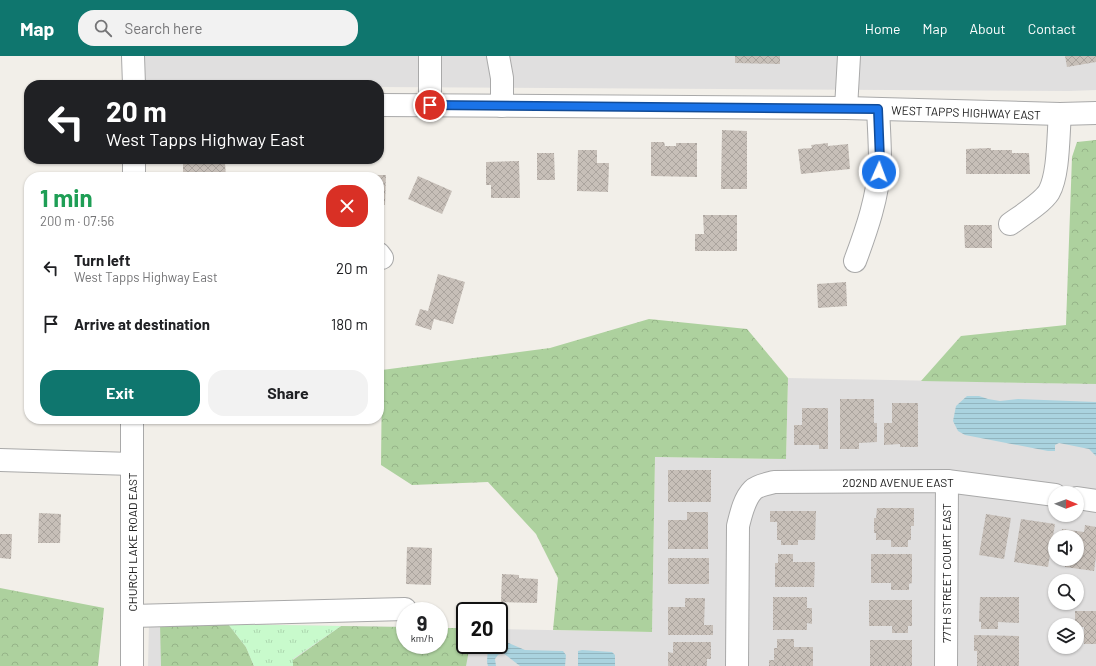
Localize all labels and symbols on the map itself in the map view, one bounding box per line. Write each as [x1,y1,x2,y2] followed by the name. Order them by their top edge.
[413,88,447,122] pin
[891,102,1041,122] street label: WEST TAPPS HIGHWAY EAST
[858,151,900,193] position arrow
[125,472,139,611] street label: CHURCH LAKE ROAD EAST
[842,475,954,489] street label: 202ND AVENUE EAST
[1048,486,1084,522] north arrow
[939,503,953,643] street label: 77TH STREET COURT EAST
[456,602,508,654] speed limit sign: 20

